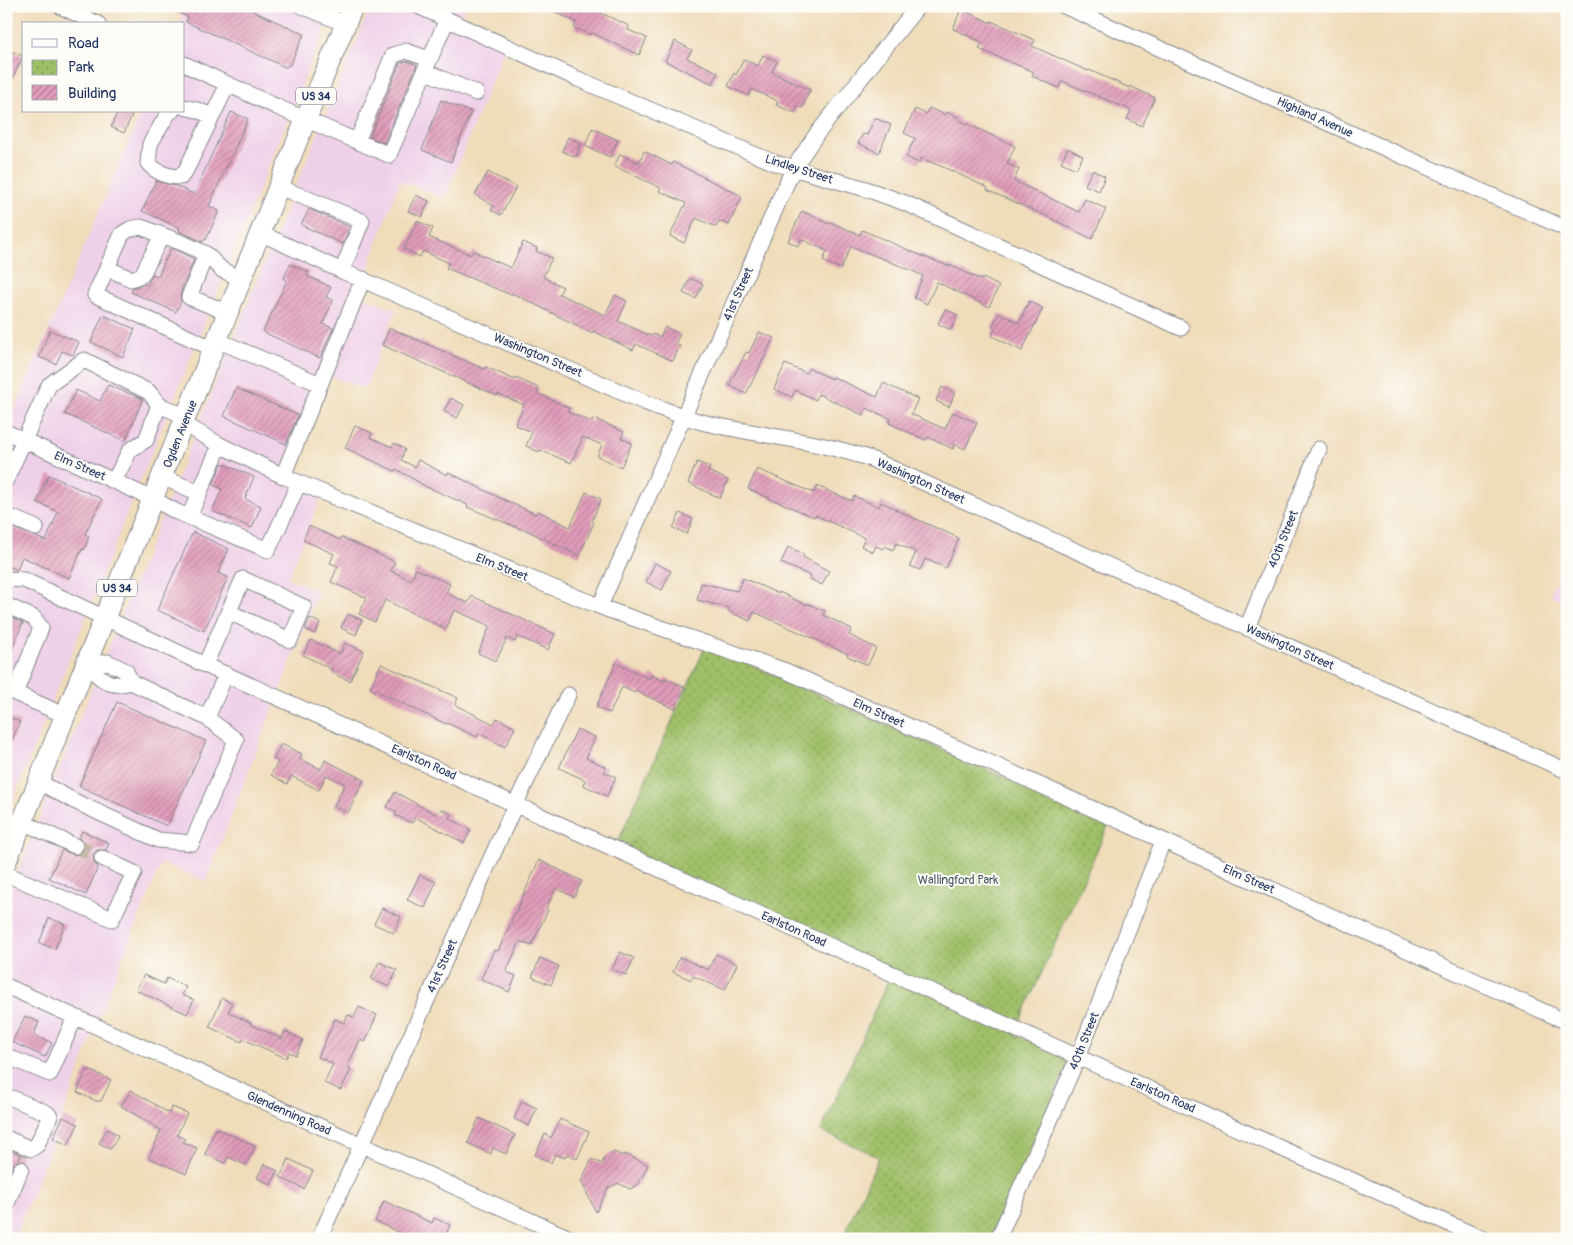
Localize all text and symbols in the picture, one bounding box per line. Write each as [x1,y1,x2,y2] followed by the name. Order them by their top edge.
[22,22,185,112] legend
[68,34,99,53] text: Road
[68,58,95,77] text: Park
[68,84,116,103] text: Building
[296,88,336,104] road number: US 34
[1274,94,1355,141] street label: Highland Avenue
[763,151,835,188] street label: Lindley Street
[720,265,757,323] street label: 41st Street
[491,330,585,381] street label: Washington Street
[160,398,201,470] street label: Ogden Avenue
[52,448,108,485] street label: Elm Street
[874,455,967,508] street label: Washington Street
[1265,508,1302,570] street label: 40th Street
[474,550,530,585] street label: Elm Street
[97,580,137,596] road number: US 34
[1243,621,1336,674] street label: Washington Street
[851,695,907,732] street label: Elm Street
[389,741,459,784] street label: Earlston Road
[1221,861,1277,898] street label: Elm Street
[918,873,998,888] park label: Wallingford Park
[759,908,829,951] street label: Earlston Road
[424,937,461,995] street label: 41st Street
[1066,1010,1103,1072] street label: 40th Street
[1128,1074,1198,1117] street label: Earlston Road
[244,1088,333,1139] street label: Glendenning Road

